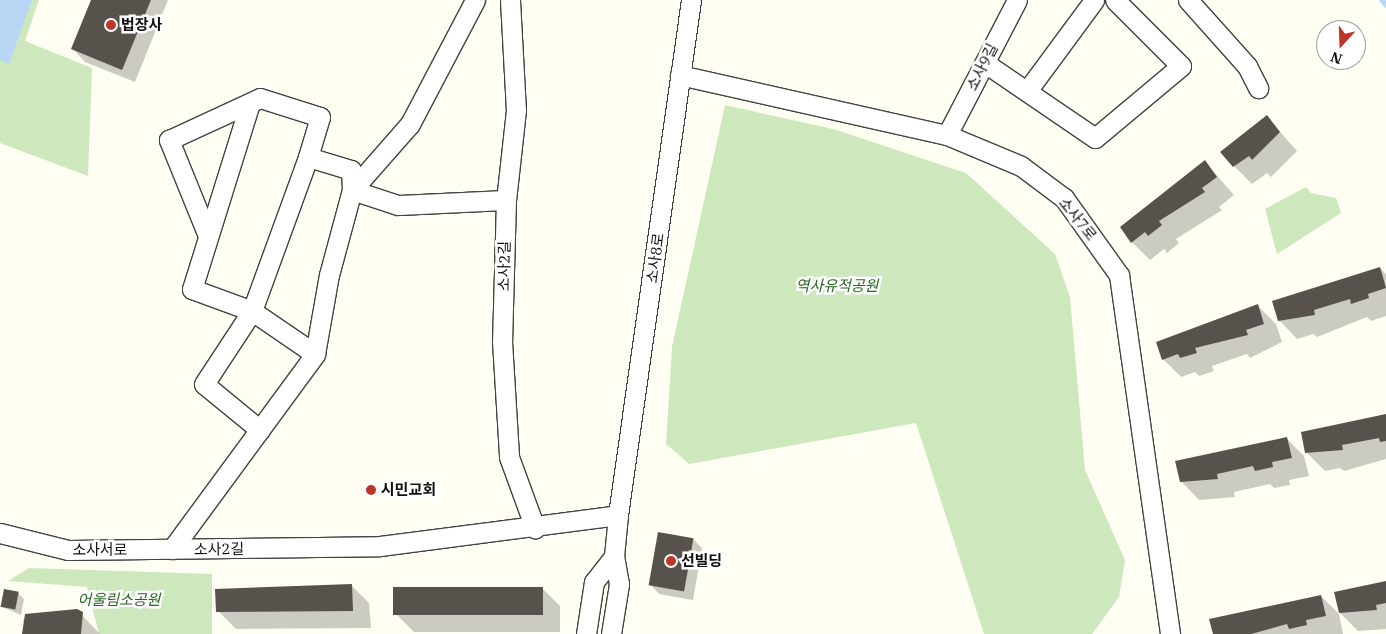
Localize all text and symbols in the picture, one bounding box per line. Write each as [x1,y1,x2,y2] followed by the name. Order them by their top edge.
[121,16,162,34] place label: 법장사
[105,19,117,31] marker: 법장사
[1316,20,1366,70] north arrow
[963,40,1001,94] street label: 소사9길
[1328,48,1345,69] text: N
[1055,194,1101,244] street label: 소사7로
[643,232,667,284] street label: 소사8로
[495,241,513,291] street label: 소사2길
[796,277,878,295] park label: 역사유적공원
[381,481,436,499] place label: 시민교회
[365,484,377,496] marker: 시민교회
[194,540,244,558] street label: 소사2길
[72,541,128,559] street label: 소사서로
[681,552,722,570] place label: 선빌딩
[665,555,677,567] marker: 선빌딩
[78,591,160,609] park label: 어울림소공원

